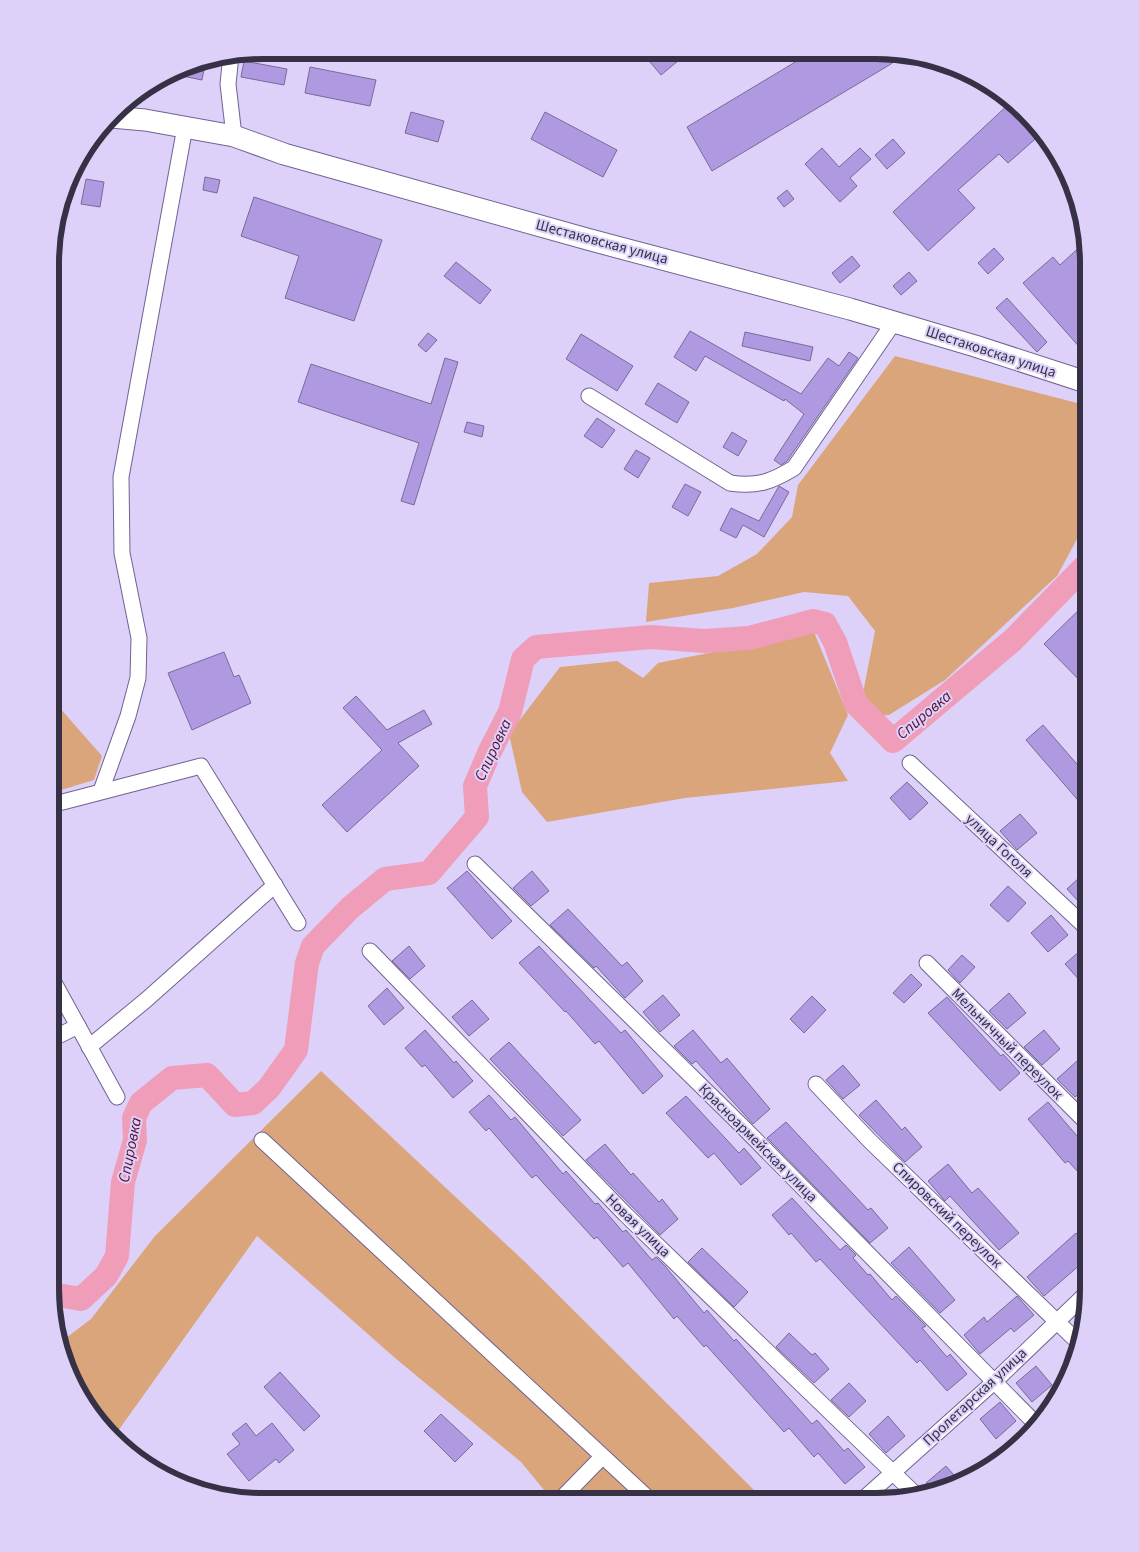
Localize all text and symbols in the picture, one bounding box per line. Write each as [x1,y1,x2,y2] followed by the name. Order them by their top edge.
[534,214,670,270] street label: Шестаковская улица
[923,321,1059,383] street label: Шестаковская улица
[892,685,957,745] water label: Спировка
[469,715,517,785] water label: Спировка
[961,809,1037,883] street label: улица Гоголя
[946,983,1068,1105] street label: Мельничный переулок
[694,1079,822,1207] street label: Красноармейская улица
[113,1115,147,1184] water label: Спировка
[887,1157,1007,1274] street label: Спировский переулок
[601,1190,675,1262] street label: Новая улица
[918,1343,1032,1451] street label: Пролетарская улица

